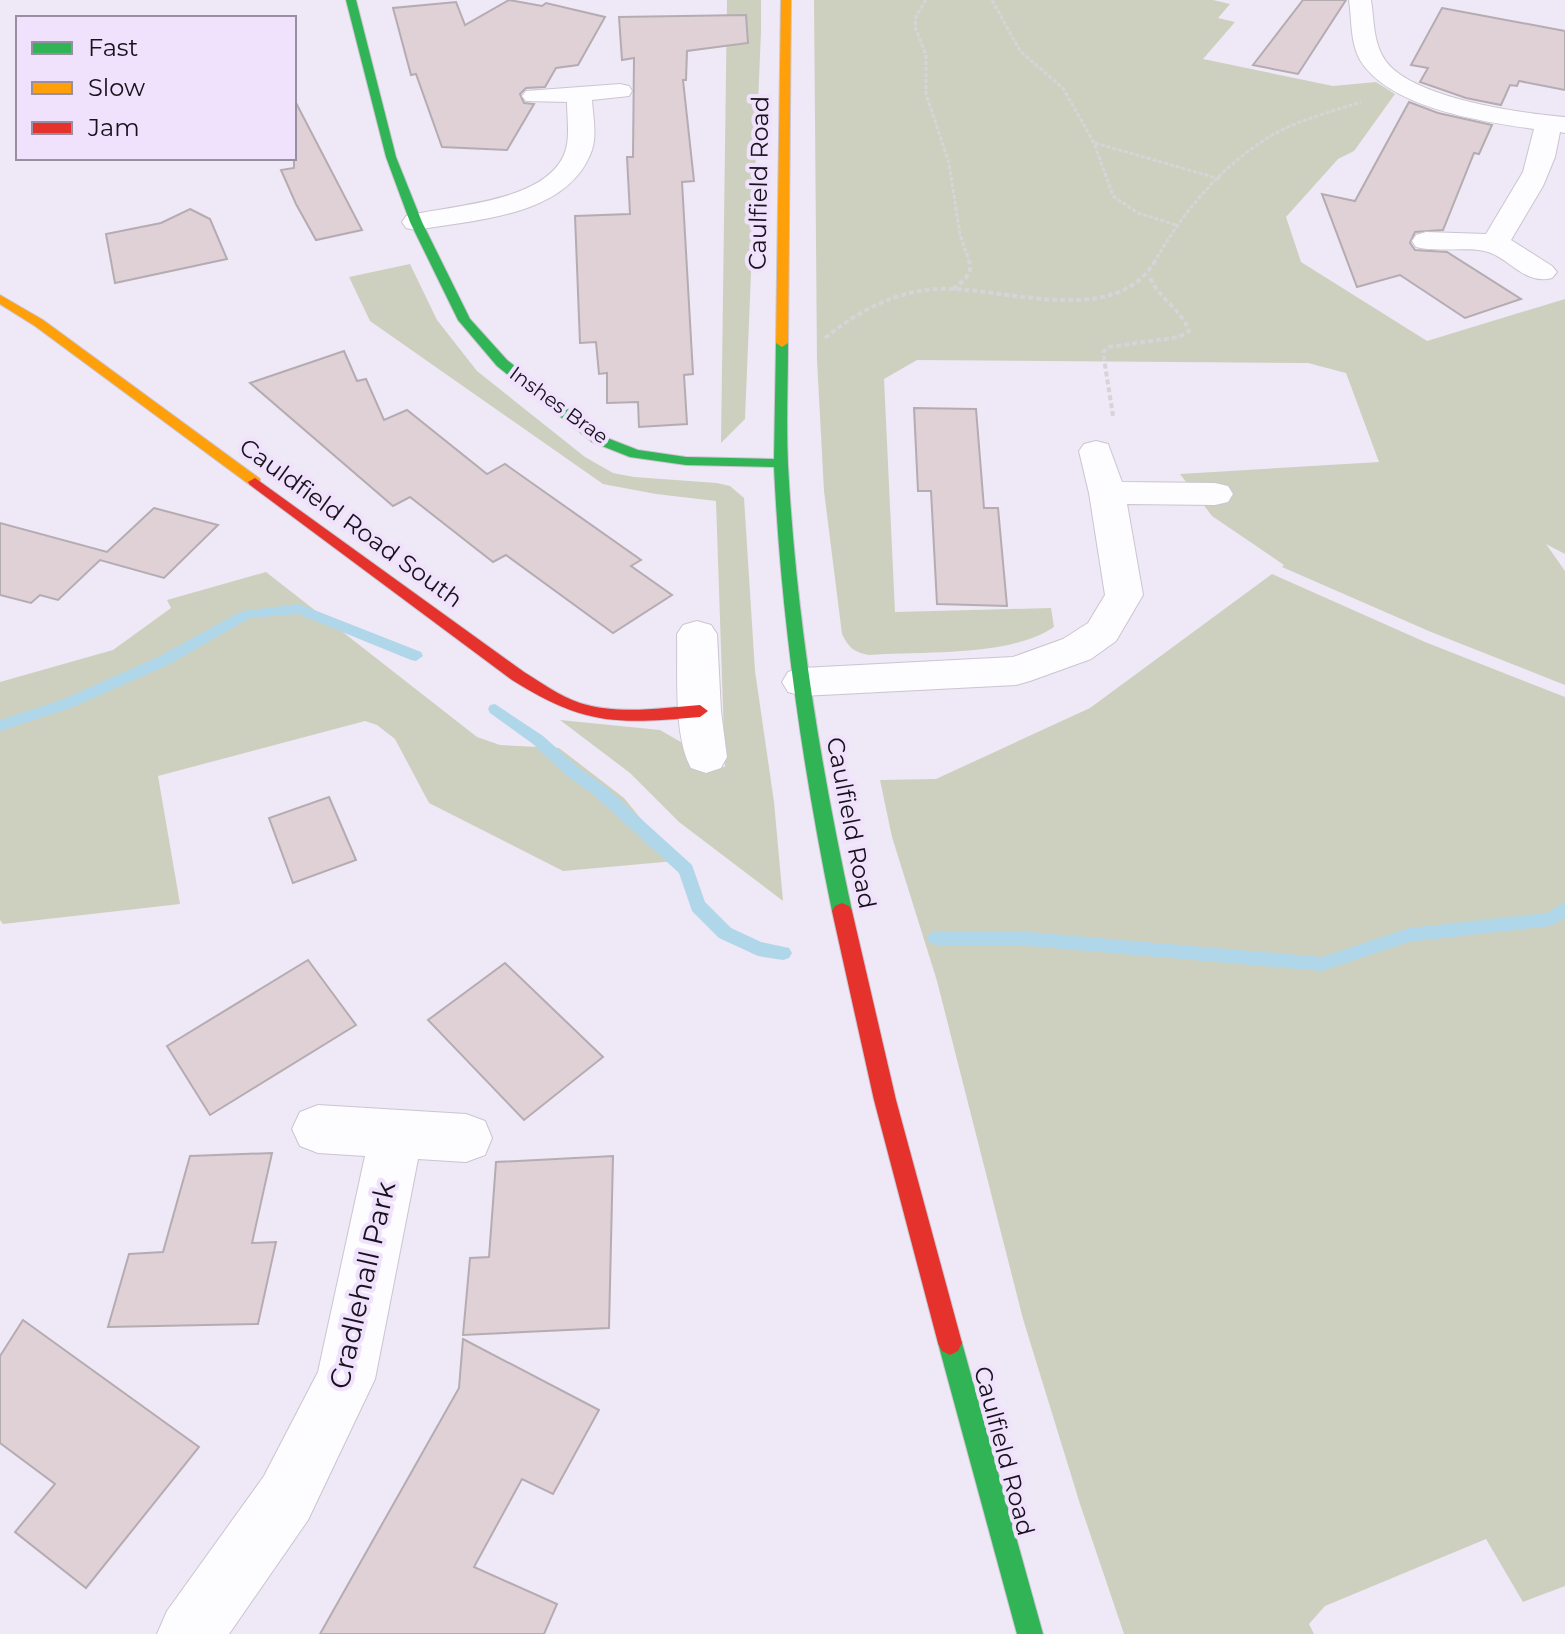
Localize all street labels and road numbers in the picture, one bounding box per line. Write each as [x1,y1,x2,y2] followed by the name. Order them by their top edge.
[742,96,775,270] street label: Caulfield Road
[505,361,613,449] street label: Inshes Brae
[234,432,469,613] street label: Cauldfield Road South
[821,735,882,911] street label: Caulfield Road
[322,1178,402,1392] street label: Cradlehall Park
[968,1363,1041,1539] street label: Caulfield Road

